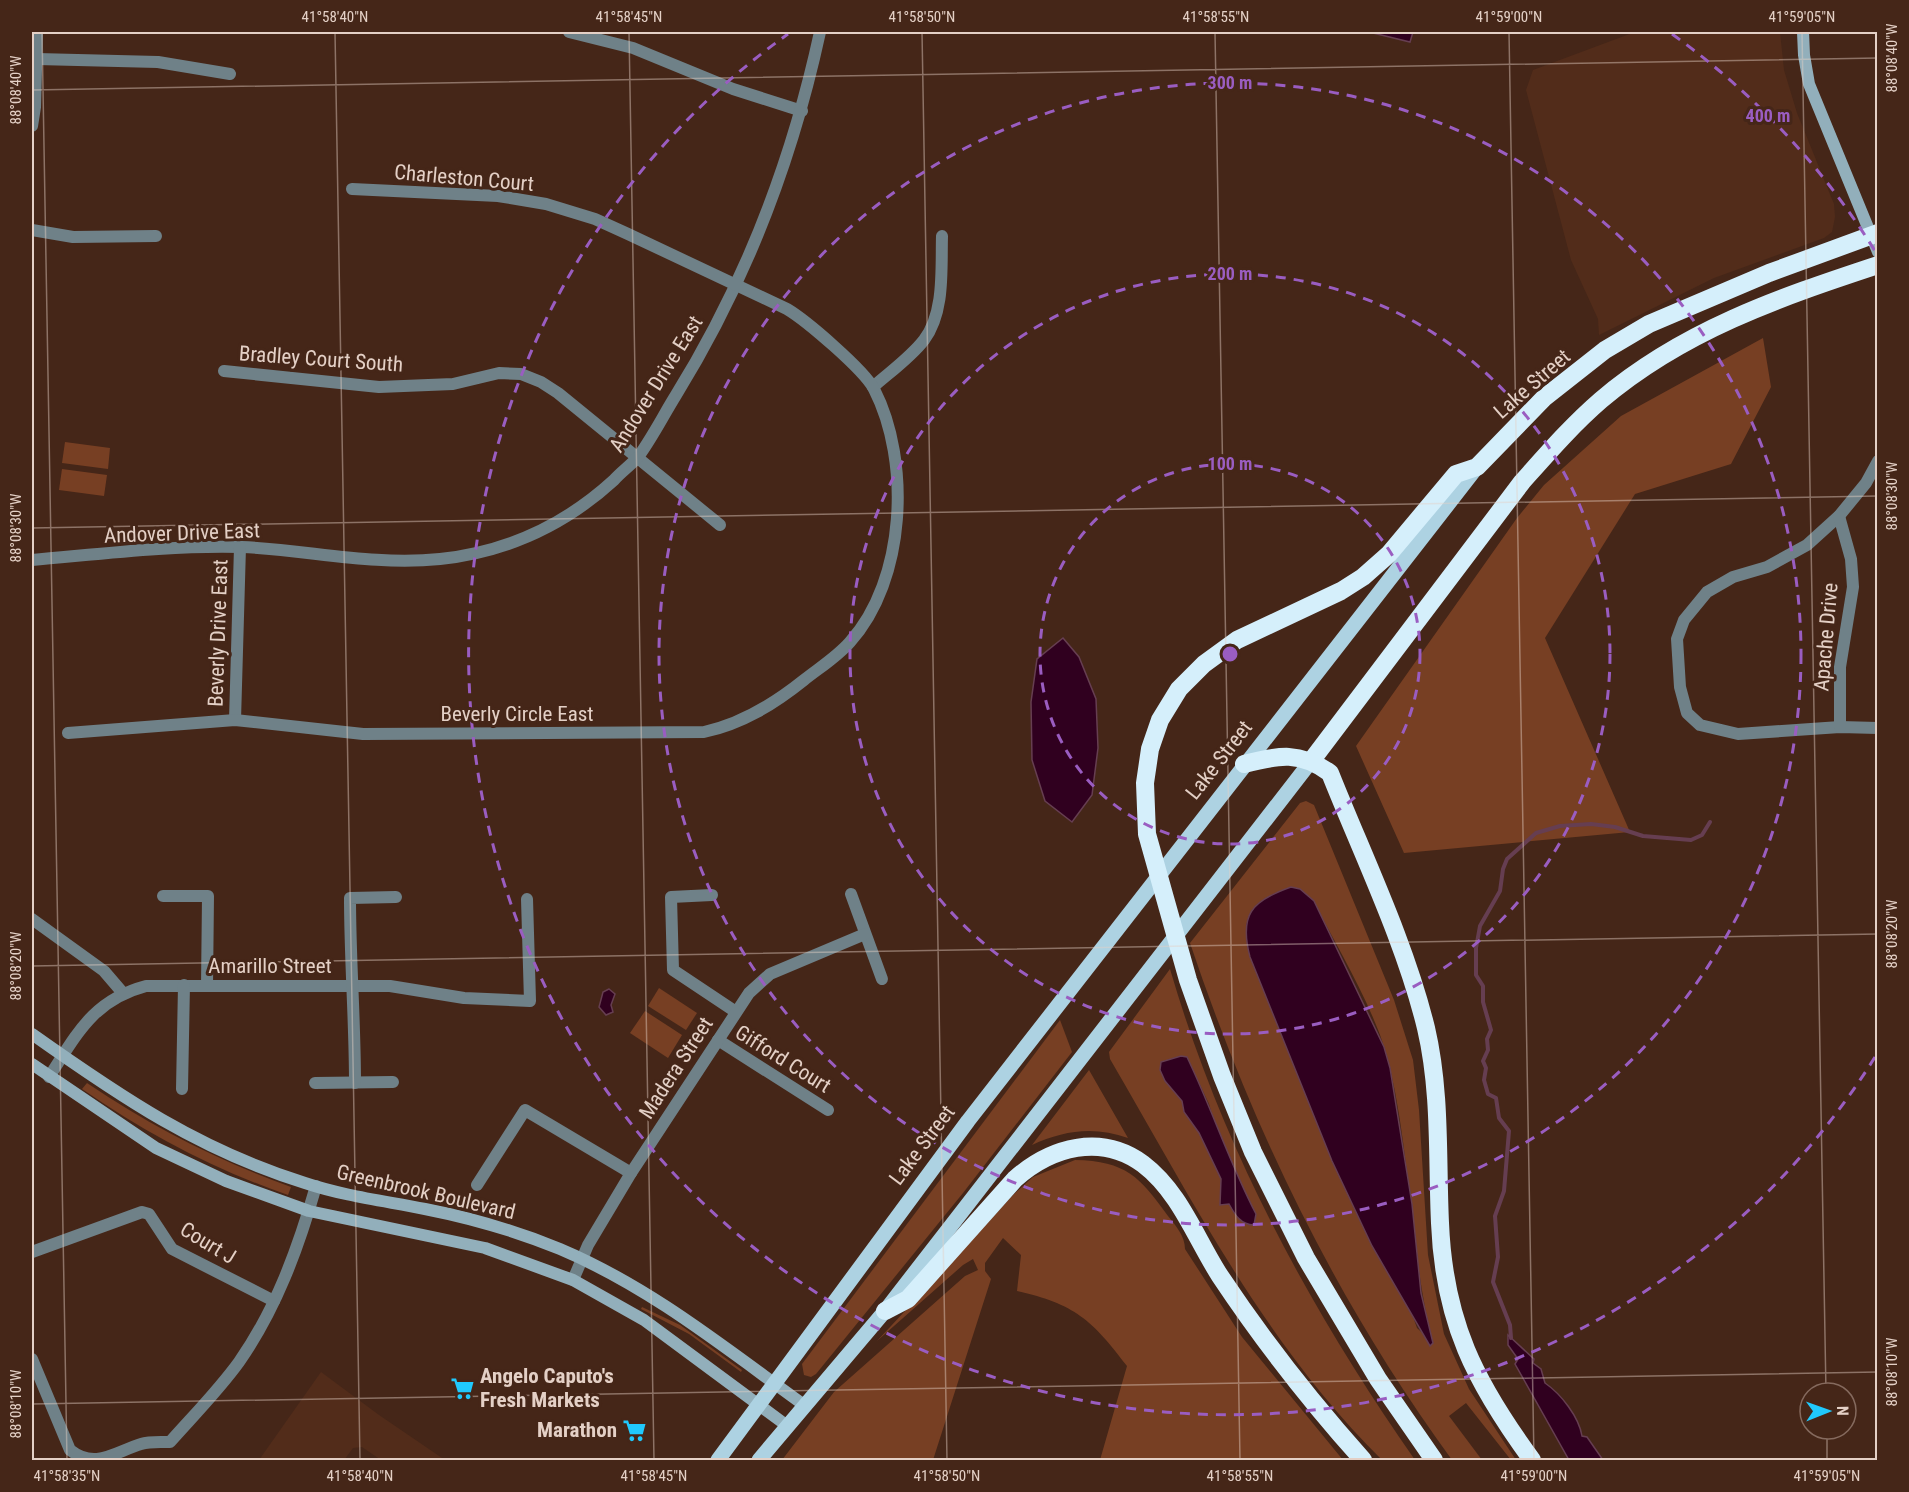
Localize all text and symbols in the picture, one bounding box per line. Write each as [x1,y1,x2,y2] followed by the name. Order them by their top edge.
[302,8,368,26] text: 41°58'40"N
[596,8,662,26] text: 41°58'45"N
[889,8,955,26] text: 41°58'50"N
[1183,8,1249,26] text: 41°58'55"N
[1476,8,1542,26] text: 41°59'00"N
[1769,8,1835,26] text: 41°59'05"N
[1883,23,1901,92] text: 88°08'40"W
[7,55,25,124] text: 88°08'40"W
[1208,72,1252,93] text: 300 m
[1746,105,1790,126] text: 400 m
[393,160,535,196] street label: Charleston Court
[1208,263,1252,284] text: 200 m
[604,311,708,457] street label: Andover Drive East
[238,341,404,377] street label: Bradley Court South
[1489,344,1575,424] street label: Lake Street
[1208,453,1252,474] text: 100 m
[1883,461,1901,530] text: 88°08'30"W
[7,493,25,562] text: 88°08'30"W
[104,518,260,548] street label: Andover Drive East
[203,559,233,707] street label: Beverly Drive East
[1809,582,1843,692] street label: Apache Drive
[1220,644,1240,664] centre of rings
[440,702,594,726] street label: Beverly Circle East
[1181,716,1257,804] street label: Lake Street
[1883,899,1901,968] text: 88°08'20"W
[7,931,25,1000] text: 88°08'20"W
[208,954,332,978] street label: Amarillo Street
[634,1013,718,1123] street label: Madera Street
[731,1020,835,1098] street label: Gifford Court
[884,1101,960,1189] street label: Lake Street
[334,1160,518,1224] street label: Greenbrook Boulevard
[176,1217,240,1269] street label: Court J
[1883,1337,1901,1406] text: 88°08'10"W
[480,1364,614,1412] place label: Angelo Caputo's Fresh Markets
[7,1369,25,1438] text: 88°08'10"W
[449,1375,475,1401] supermarket icon: Angelo Caputo's Fresh Markets
[1798,1381,1858,1441] north arrow
[1833,1406,1852,1416] text: N
[622,1417,648,1443] supermarket icon: Marathon
[537,1418,617,1442] place label: Marathon
[34,1467,100,1485] text: 41°58'35"N
[327,1467,393,1485] text: 41°58'40"N
[621,1467,687,1485] text: 41°58'45"N
[914,1467,980,1485] text: 41°58'50"N
[1207,1467,1273,1485] text: 41°58'55"N
[1501,1467,1567,1485] text: 41°59'00"N
[1794,1467,1860,1485] text: 41°59'05"N

